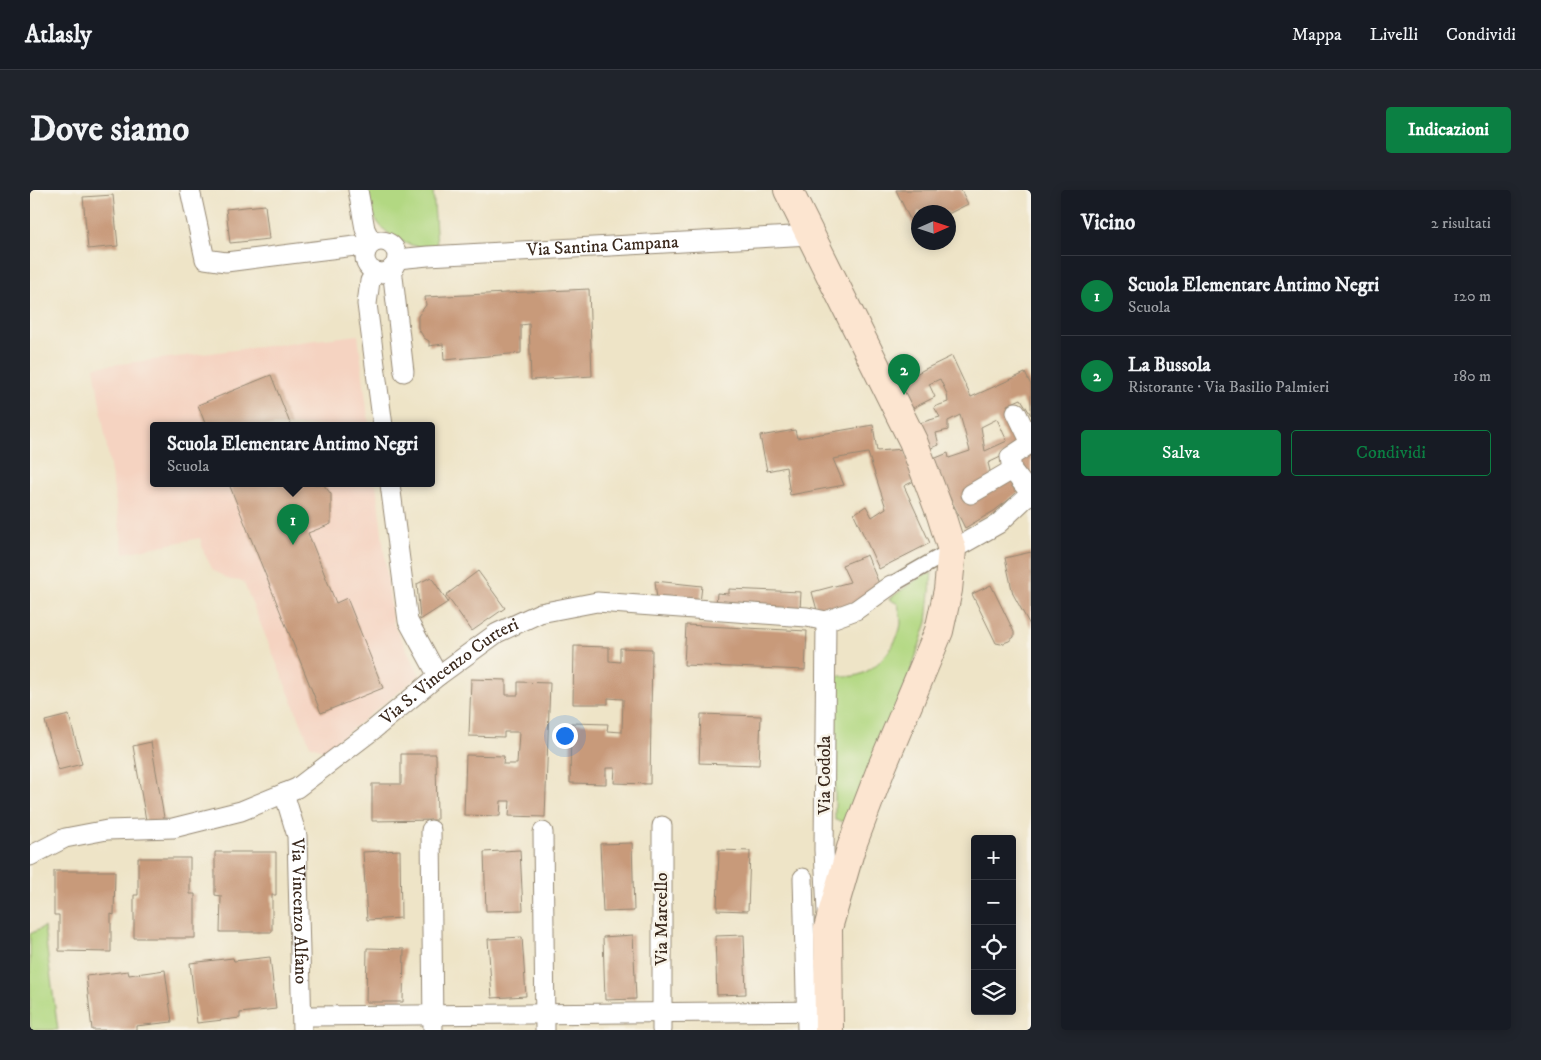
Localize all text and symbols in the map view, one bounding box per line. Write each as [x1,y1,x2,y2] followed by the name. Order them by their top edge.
[25,20,92,50] text: Atlasly
[1292,24,1342,46] text: Mappa
[1370,24,1418,46] text: Livelli
[1446,24,1516,46] text: Condividi
[1386,107,1511,153] button: Indicazioni
[30,108,189,152] text: Dove siamo
[911,205,956,250] north arrow
[1081,210,1135,236] text: Vicino
[1431,213,1491,233] text: 2 risultati
[525,231,679,262] street label: Via Santina Campana
[1128,274,1379,297] text: Scuola Elementare Antimo Negri
[1094,286,1100,306] text: 1
[1453,286,1491,306] text: 120 m
[1128,297,1170,317] text: Scuola
[888,354,920,395] pin: 2
[1128,354,1211,377] text: La Bussola
[1093,366,1101,386] text: 2
[1453,366,1491,386] text: 180 m
[1128,377,1329,397] text: Ristorante · Via Basilio Palmieri
[150,422,435,487] popup
[1081,430,1281,476] button: Salva
[1291,430,1491,476] button: Condividi
[167,433,418,456] text: Scuola Elementare Antimo Negri
[167,456,209,476] text: Scuola
[277,504,309,545] pin: 1
[375,613,522,731] street label: Via S. Vincenzo Curteri
[552,723,578,749] your location
[814,735,836,815] street label: Via Codola
[971,835,1016,1015] map controls
[971,835,1016,880] button: +
[286,837,312,985] street label: Via Vincenzo Alfano
[651,872,673,966] street label: Via Marcello
[971,880,1016,925] button: −
[971,925,1016,970] button: locate
[971,970,1016,1015] button: layers

